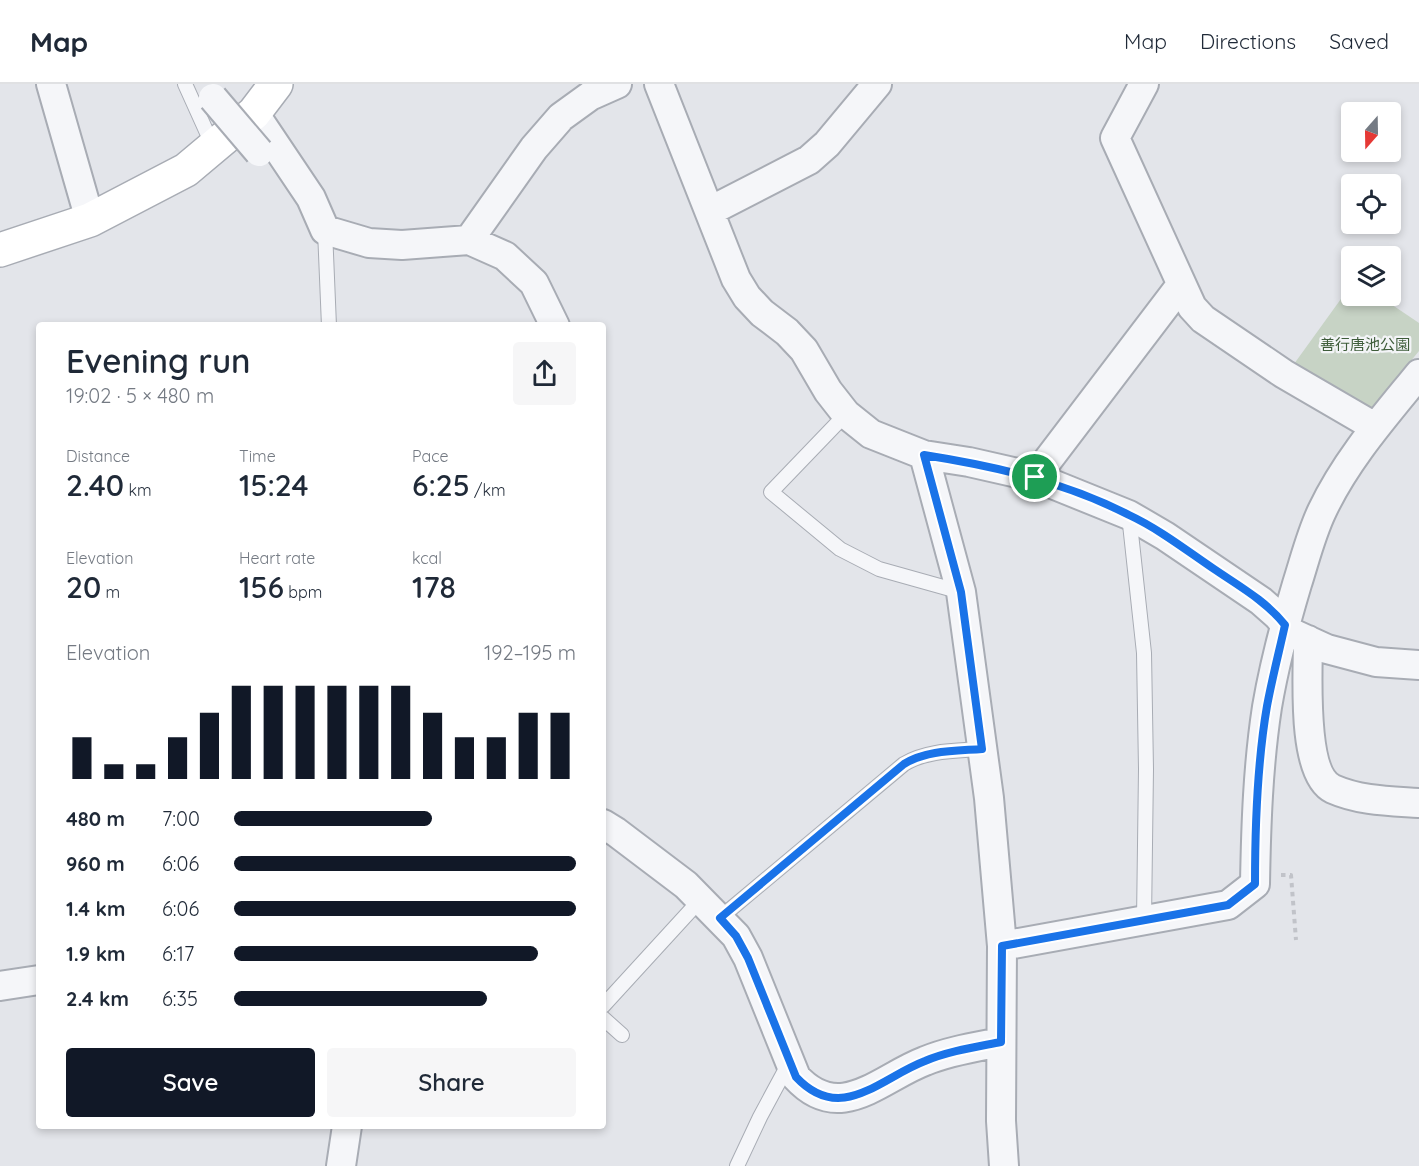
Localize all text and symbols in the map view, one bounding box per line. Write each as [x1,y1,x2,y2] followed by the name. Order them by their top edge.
[30,24,88,59] text: Map
[1124,28,1167,54] text: Map
[1200,28,1296,54] text: Directions
[1329,28,1389,54] text: Saved
[1341,102,1401,162] north arrow
[1341,102,1401,306] map controls
[1341,174,1401,234] button: locate
[1341,246,1401,306] button: layers
[1320,335,1410,354] park label: 善行唐池公園
[66,340,251,381] text: Evening run
[513,342,576,405] button: share
[66,383,214,408] text: 19:02 · 5 × 480 m
[66,446,130,466] text: Distance
[239,446,276,466] text: Time
[412,446,448,466] text: Pace
[1009,451,1060,502] pin
[1018,460,1051,493] icon: arrive
[66,466,124,504] text: 2.40
[239,466,309,504] text: 15:24
[412,466,470,504] text: 6:25
[124,480,152,500] text: km
[470,480,506,500] text: /km
[66,548,133,568] text: Elevation
[239,548,315,568] text: Heart rate
[412,548,442,568] text: kcal
[66,568,101,606] text: 20
[239,568,284,606] text: 156
[412,568,456,606] text: 178
[101,582,120,602] text: m
[284,582,322,602] text: bpm
[66,640,150,665] text: Elevation
[484,640,576,665] text: 192–195 m
[66,806,125,831] text: 480 m
[162,806,200,831] text: 7:00
[66,851,125,876] text: 960 m
[162,851,199,876] text: 6:06
[66,896,125,921] text: 1.4 km
[162,896,199,921] text: 6:06
[66,941,126,966] text: 1.9 km
[162,941,194,966] text: 6:17
[66,986,129,1011] text: 2.4 km
[162,986,198,1011] text: 6:35
[66,1048,315,1117] button: Save
[327,1048,576,1117] button: Share

